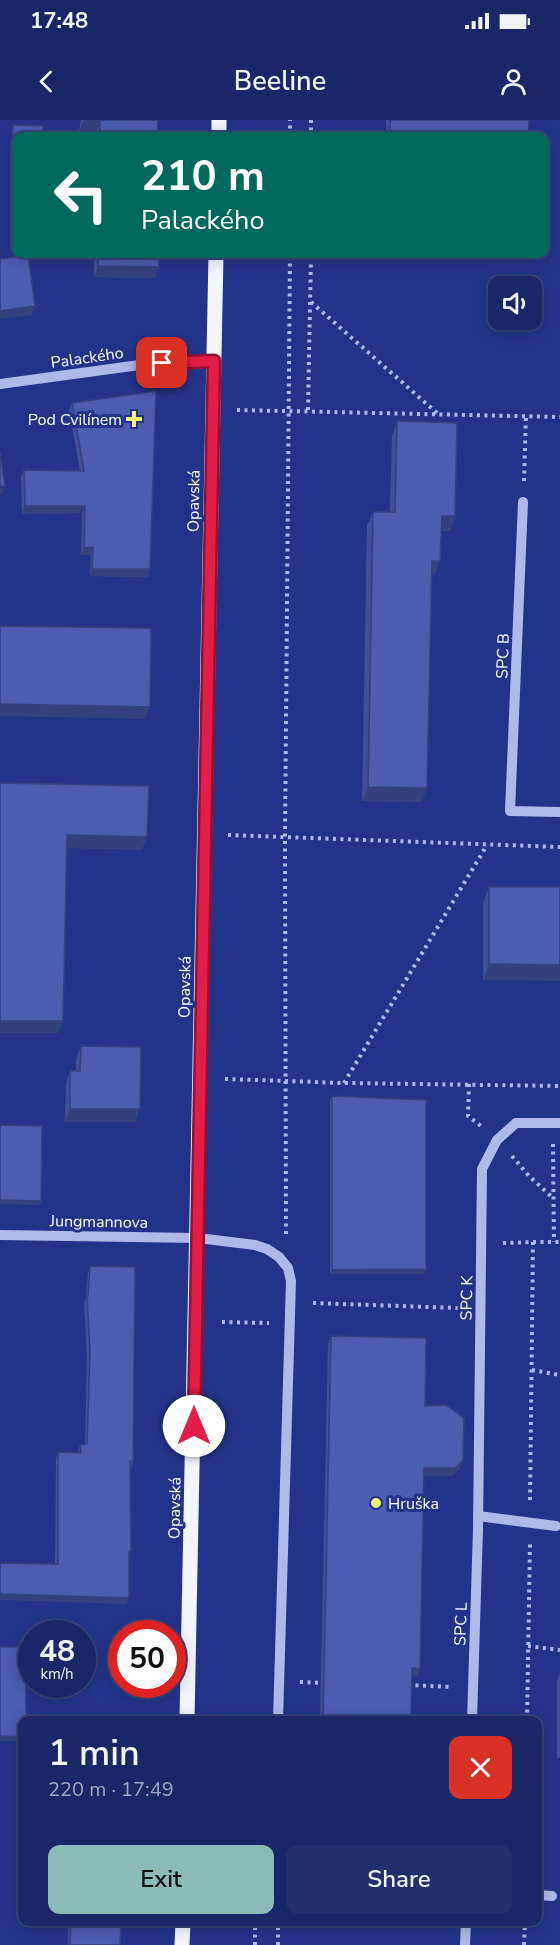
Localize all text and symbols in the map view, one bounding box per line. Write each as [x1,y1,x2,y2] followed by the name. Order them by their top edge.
[30,6,88,36] text: 17:48
[234,63,326,100] text: Beeline
[30,65,63,98] icon: back
[497,65,530,98] icon: person
[141,148,265,205] text: 210 m
[42,156,120,234] icon: left
[141,202,264,239] text: Palackého
[488,276,542,330] map controls
[488,276,542,330] button: sound
[136,337,187,388] pin
[49,342,125,374] street label: Palackého
[145,346,178,379] icon: arrive
[28,409,122,431] place label: Pod Cvilínem
[127,412,141,426] marker: Pod Cvilínem
[182,470,206,532] street label: Opavská
[491,633,515,679] street label: SPC B
[173,956,197,1018] street label: Opavská
[49,1210,148,1234] street label: Jungmannova
[456,1274,478,1321] street label: SPC K
[162,1394,226,1458] position arrow
[163,1477,187,1539] street label: Opavská
[388,1493,439,1515] place label: Hruška
[369,1496,383,1510] marker: Hruška
[449,1602,473,1646] street label: SPC L
[108,1620,186,1698] speed limit sign: 50
[39,1631,75,1672] text: 48
[40,1664,74,1684] text: km/h
[48,1729,140,1778] text: 1 min
[449,1736,512,1799] button: close
[48,1776,174,1803] text: 220 m · 17:49
[48,1845,274,1914] button: Exit
[286,1845,512,1914] button: Share

